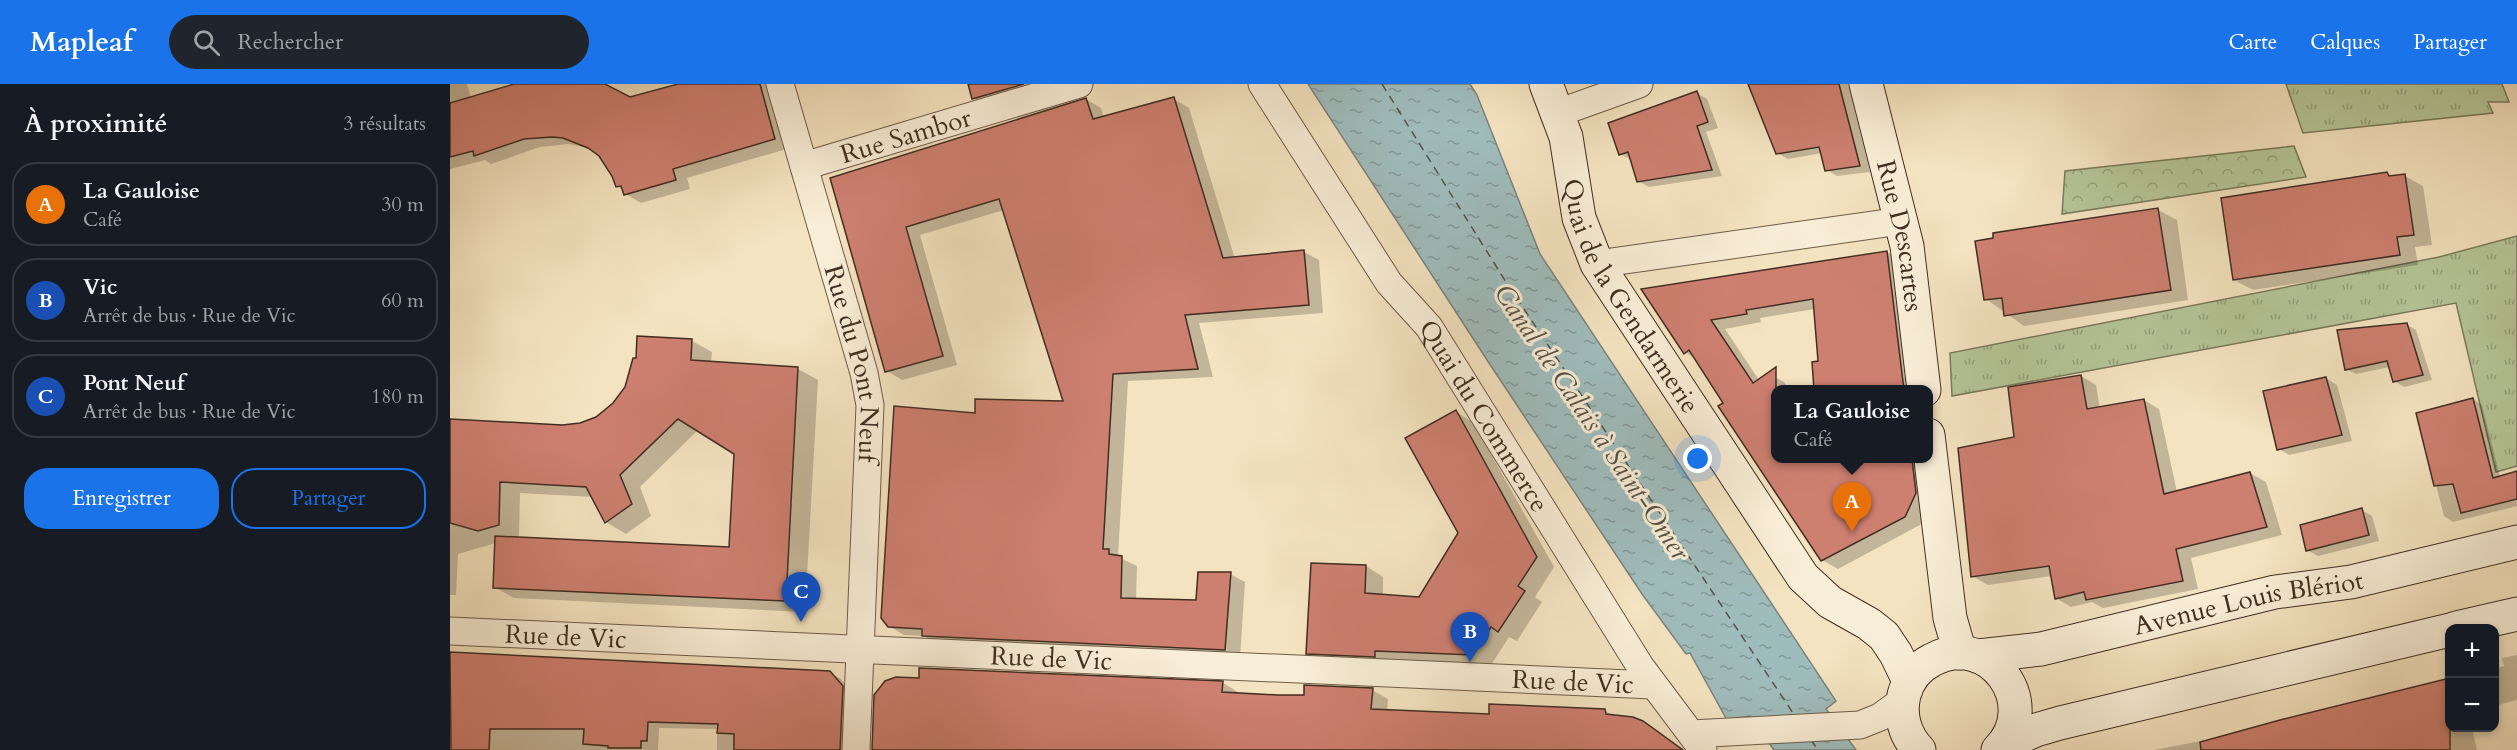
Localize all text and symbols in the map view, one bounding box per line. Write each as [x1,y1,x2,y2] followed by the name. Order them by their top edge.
[169,15,589,69] search box
[30,23,133,61] text: Mapleaf
[190,26,223,59] icon: search
[238,27,343,57] text: Rechercher
[2228,28,2277,57] text: Carte
[2310,28,2380,57] text: Calques
[2413,28,2487,57] text: Partager
[836,100,976,172] street label: Rue Sambor
[24,106,167,141] text: À proximité
[343,110,426,137] text: 3 résultats
[1868,156,1932,314] street label: Rue Descartes
[83,176,200,206] text: La Gauloise
[1555,176,1707,420] street label: Quai de la Gendarmerie
[38,191,53,218] text: A
[381,191,424,218] text: 30 m
[83,206,122,233] text: Café
[815,261,887,467] street label: Rue du Pont Neuf
[83,272,117,302] text: Vic
[1485,277,1699,569] water label: Canal de Calais à Saint-Omer
[38,287,53,314] text: B
[381,287,424,314] text: 60 m
[83,302,296,329] text: Arrêt de bus · Rue de Vic
[1411,313,1557,519] street label: Quai du Commerce
[83,368,185,398] text: Pont Neuf
[38,383,53,410] text: C
[371,383,424,410] text: 180 m
[1771,385,1933,463] popup
[1794,396,1910,426] text: La Gauloise
[83,398,296,425] text: Arrêt de bus · Rue de Vic
[1794,426,1833,453] text: Café
[1683,444,1712,473] your location
[24,468,219,529] button: Enregistrer
[231,468,426,529] button: Partager
[1832,482,1872,532] pin: A
[2130,563,2367,644] street label: Avenue Louis Blériot
[782,572,820,622] pin: C
[1450,612,1490,662] pin: B
[504,616,628,657] street label: Rue de Vic
[2445,624,2499,732] map controls
[2445,624,2499,678] button: +
[990,638,1113,679] street label: Rue de Vic
[1511,662,1635,702] street label: Rue de Vic
[2445,678,2499,732] button: −

